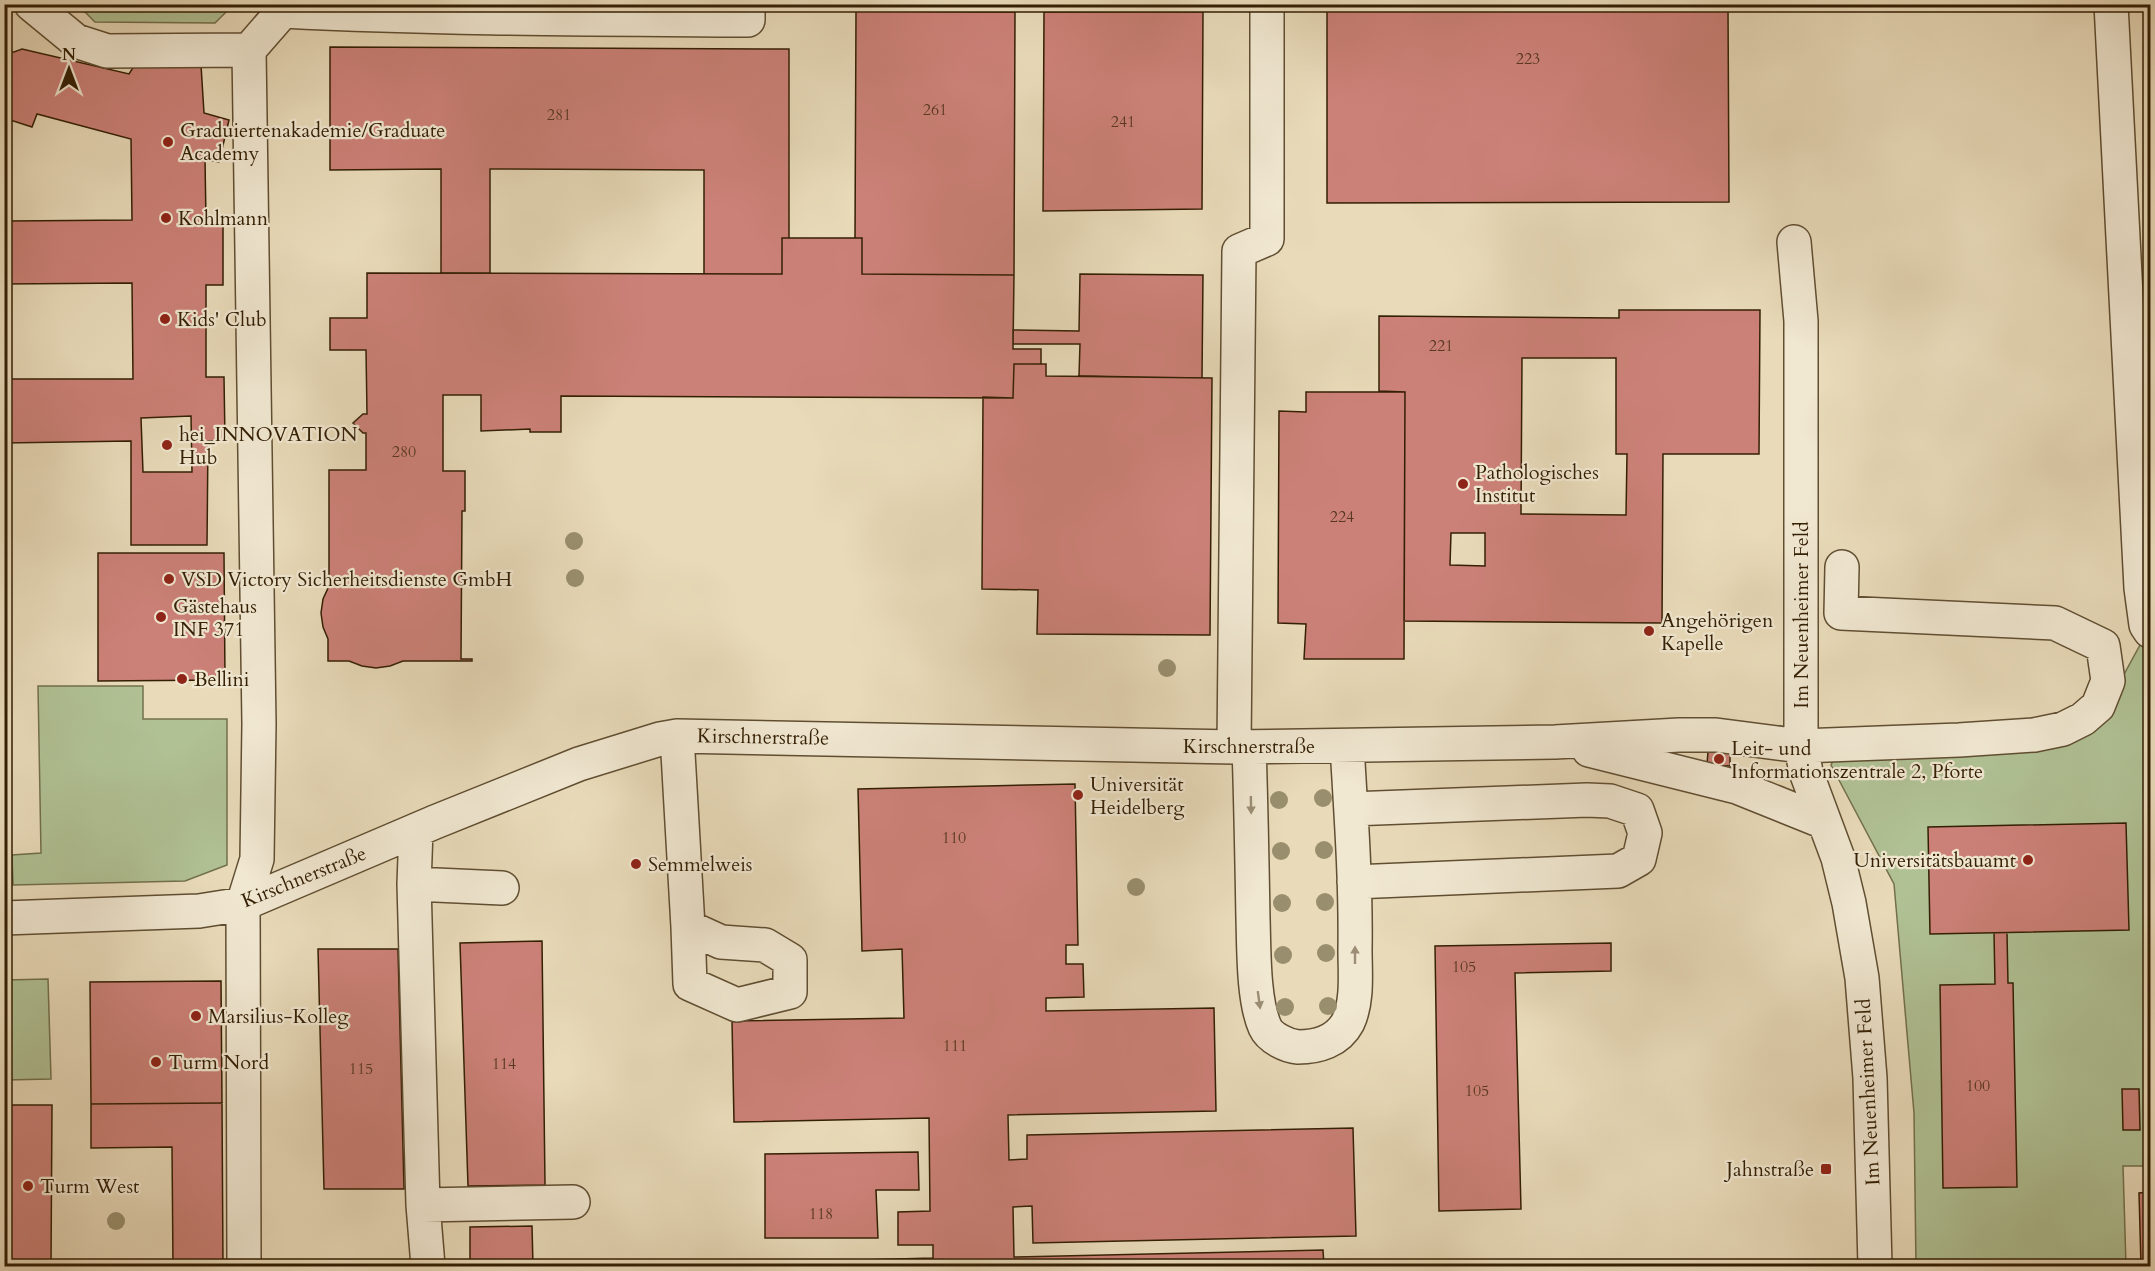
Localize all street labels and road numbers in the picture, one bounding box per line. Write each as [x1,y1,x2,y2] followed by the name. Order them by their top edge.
[1788,521,1815,709] street label: Im Neuenheimer Feld
[697,722,829,752] street label: Kirschnerstraße
[1183,733,1315,760] street label: Kirschnerstraße
[238,840,370,914] street label: Kirschnerstraße
[1850,997,1886,1186] street label: Im Neuenheimer Feld

